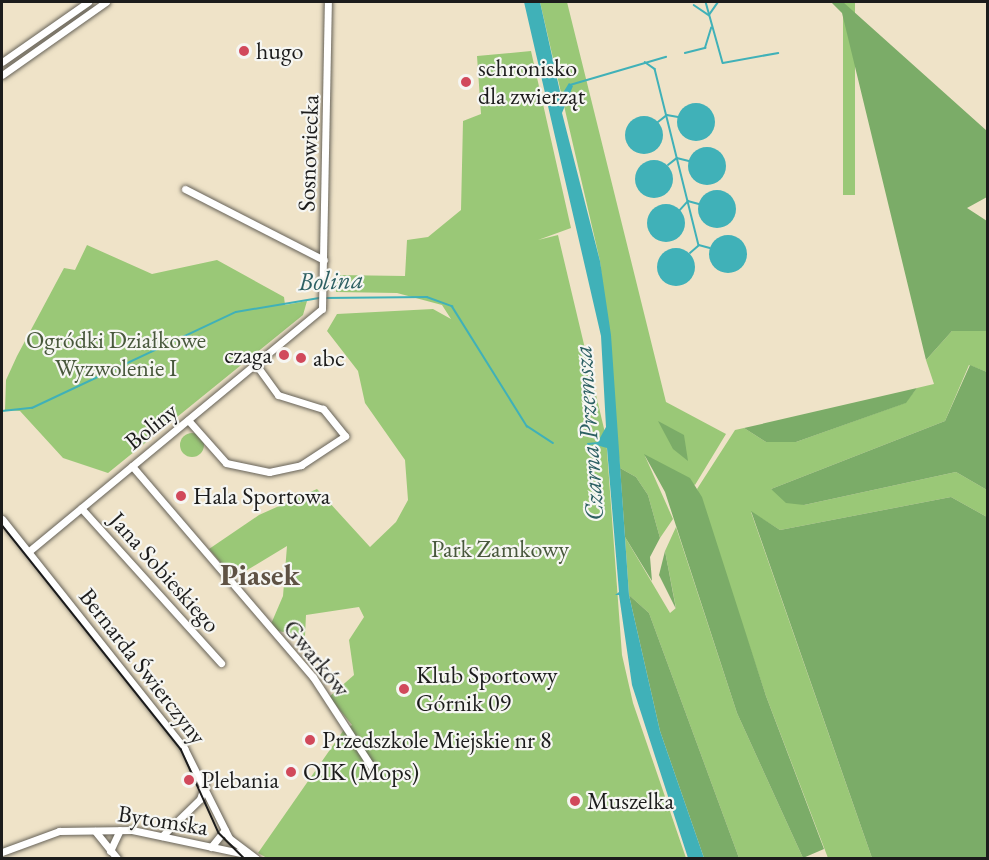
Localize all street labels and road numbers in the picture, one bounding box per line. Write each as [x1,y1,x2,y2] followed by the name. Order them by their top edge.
[292,94,324,212] street label: Sosnowiecka
[119,396,183,456] street label: Boliny
[103,506,227,638] street label: Jana Sobieskiego
[73,582,213,750] street label: Bernarda Świerczyny
[277,614,357,702] street label: Gwarków
[116,799,210,841] street label: Bytomska

